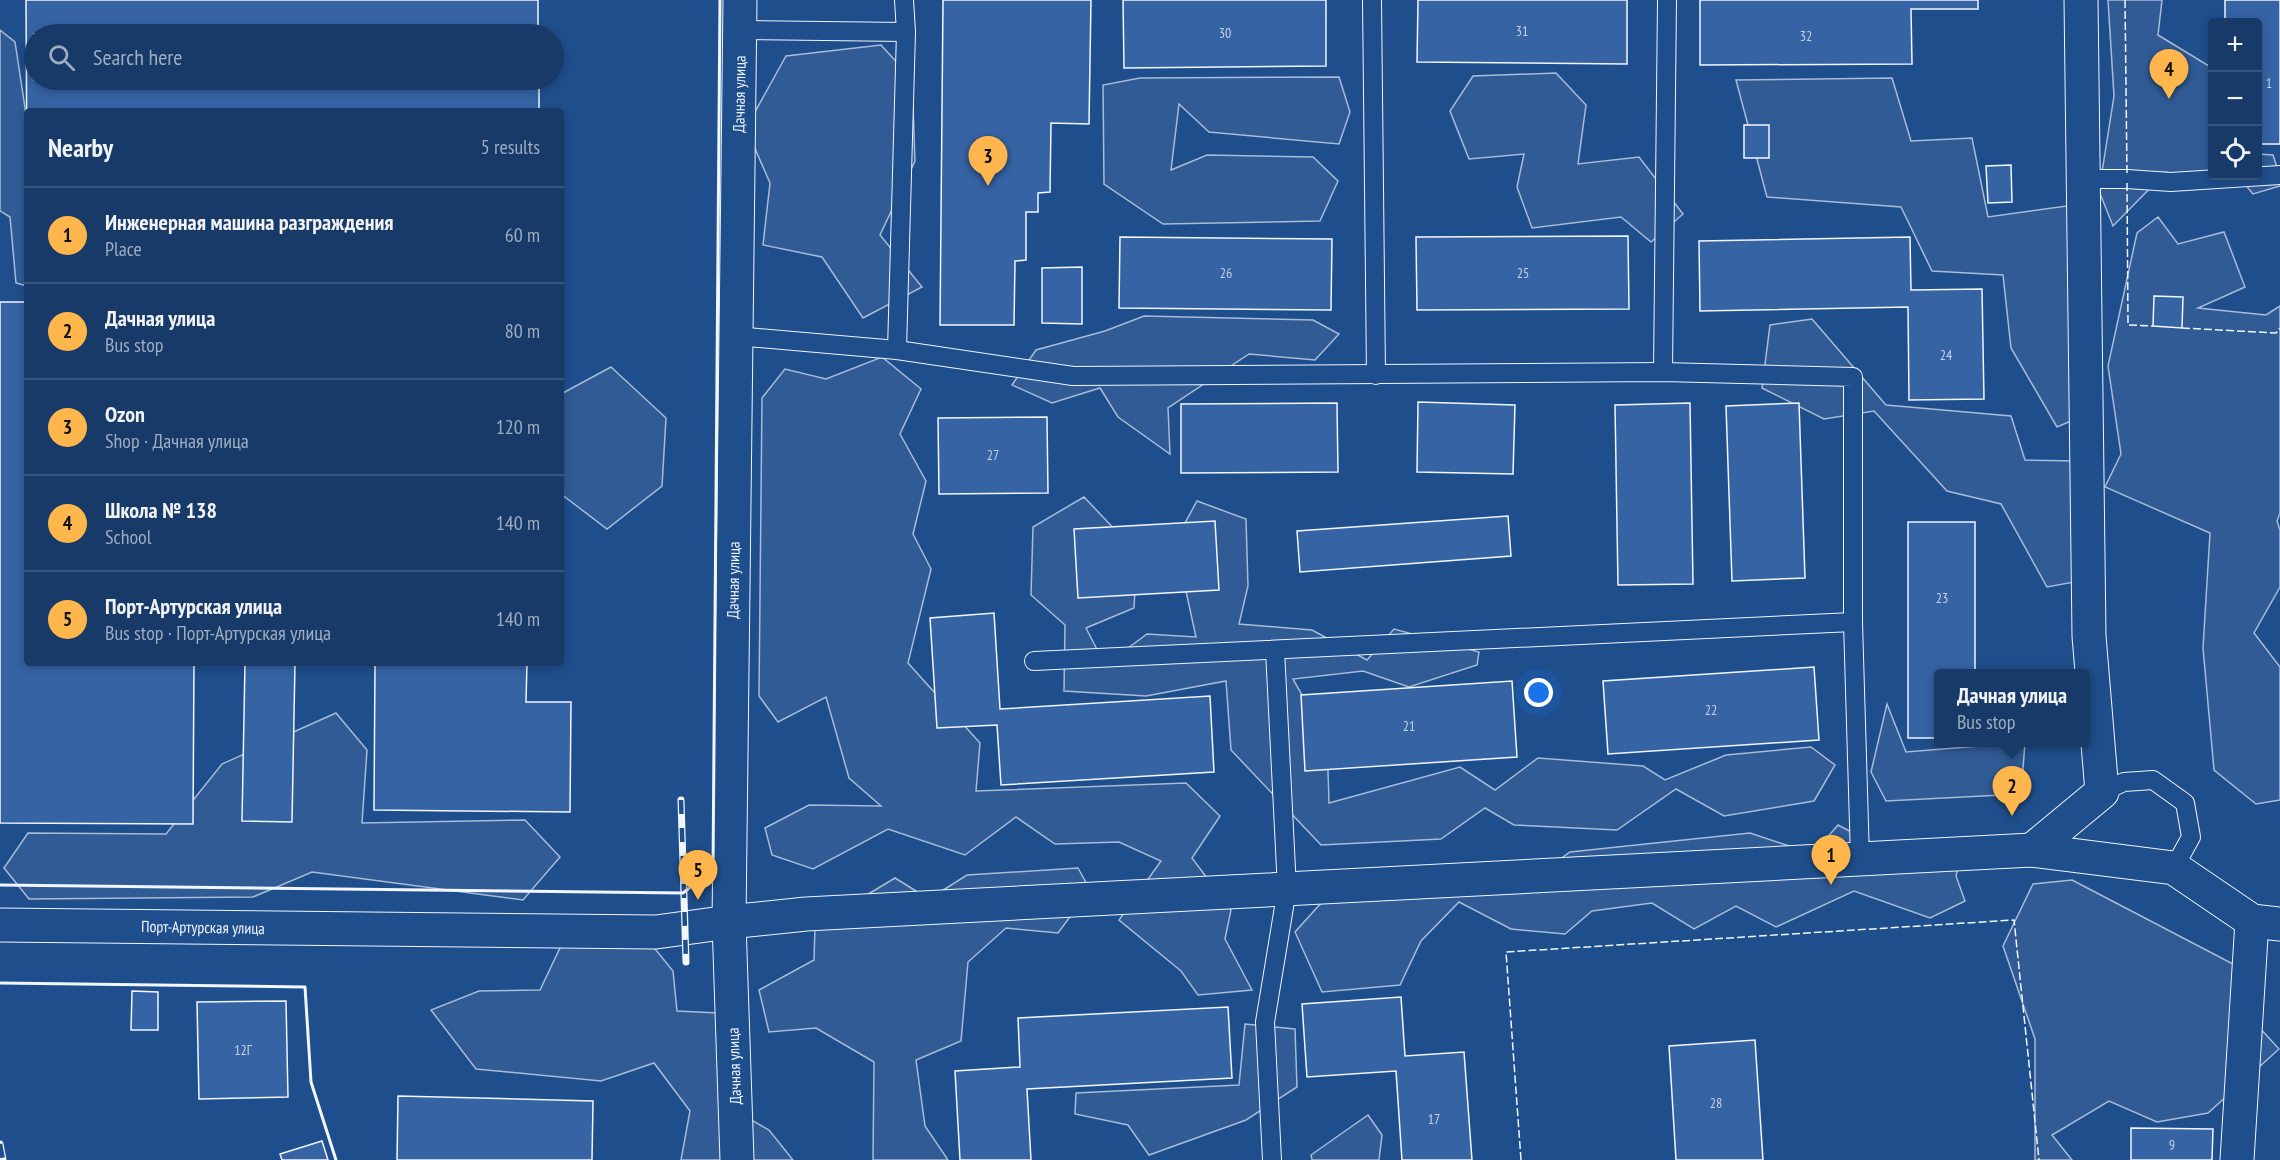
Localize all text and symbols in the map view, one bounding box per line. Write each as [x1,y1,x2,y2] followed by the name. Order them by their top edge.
[2208,18,2262,180] map controls
[2208,18,2262,72] button: +
[1516,22,1528,40] house number: 31
[24,24,564,90] search box
[1219,24,1231,42] house number: 30
[1800,27,1812,45] house number: 32
[45,41,78,74] icon: search
[93,43,182,71] text: Search here
[2150,50,2188,99] pin: 4
[728,55,750,133] street label: Дачная улица
[2208,72,2262,126] button: −
[2266,74,2272,92] house number: 1
[2208,126,2262,180] button: locate
[48,131,113,164] text: Nearby
[481,134,540,160] text: 5 results
[968,136,1008,186] pin: 3
[105,208,394,236] text: Инженерная машина разграждения
[63,222,72,248] text: 1
[505,222,540,248] text: 60 m
[105,236,142,262] text: Place
[1220,264,1232,282] house number: 26
[1517,264,1529,282] house number: 25
[105,304,215,332] text: Дачная улица
[63,318,72,344] text: 2
[505,318,540,344] text: 80 m
[105,332,164,358] text: Bus stop
[1940,346,1953,364] house number: 24
[105,400,145,428] text: Ozon
[63,414,72,440] text: 3
[496,414,540,440] text: 120 m
[105,428,249,454] text: Shop · Дачная улица
[987,446,999,464] house number: 27
[105,496,217,524] text: Школа № 138
[63,510,72,536] text: 4
[496,510,540,536] text: 140 m
[105,524,151,550] text: School
[722,541,744,619] street label: Дачная улица
[1936,589,1948,607] house number: 23
[105,592,282,620] text: Порт-Артурская улица
[63,606,72,632] text: 5
[496,606,540,632] text: 140 m
[105,620,331,646] text: Bus stop · Порт-Артурская улица
[1934,669,2090,747] popup
[1524,678,1553,707] your location
[1957,681,2067,709] text: Дачная улица
[1705,701,1717,719] house number: 22
[1957,709,2015,735] text: Bus stop
[1403,717,1415,735] house number: 21
[1992,766,2032,816] pin: 2
[1812,836,1850,885] pin: 1
[678,850,718,900] pin: 5
[141,916,265,938] street label: Порт-Артурская улица
[723,1027,745,1105] street label: Дачная улица
[234,1041,253,1059] house number: 12Г
[1710,1094,1722,1112] house number: 28
[1428,1110,1440,1128] house number: 17
[2169,1136,2175,1154] house number: 9

